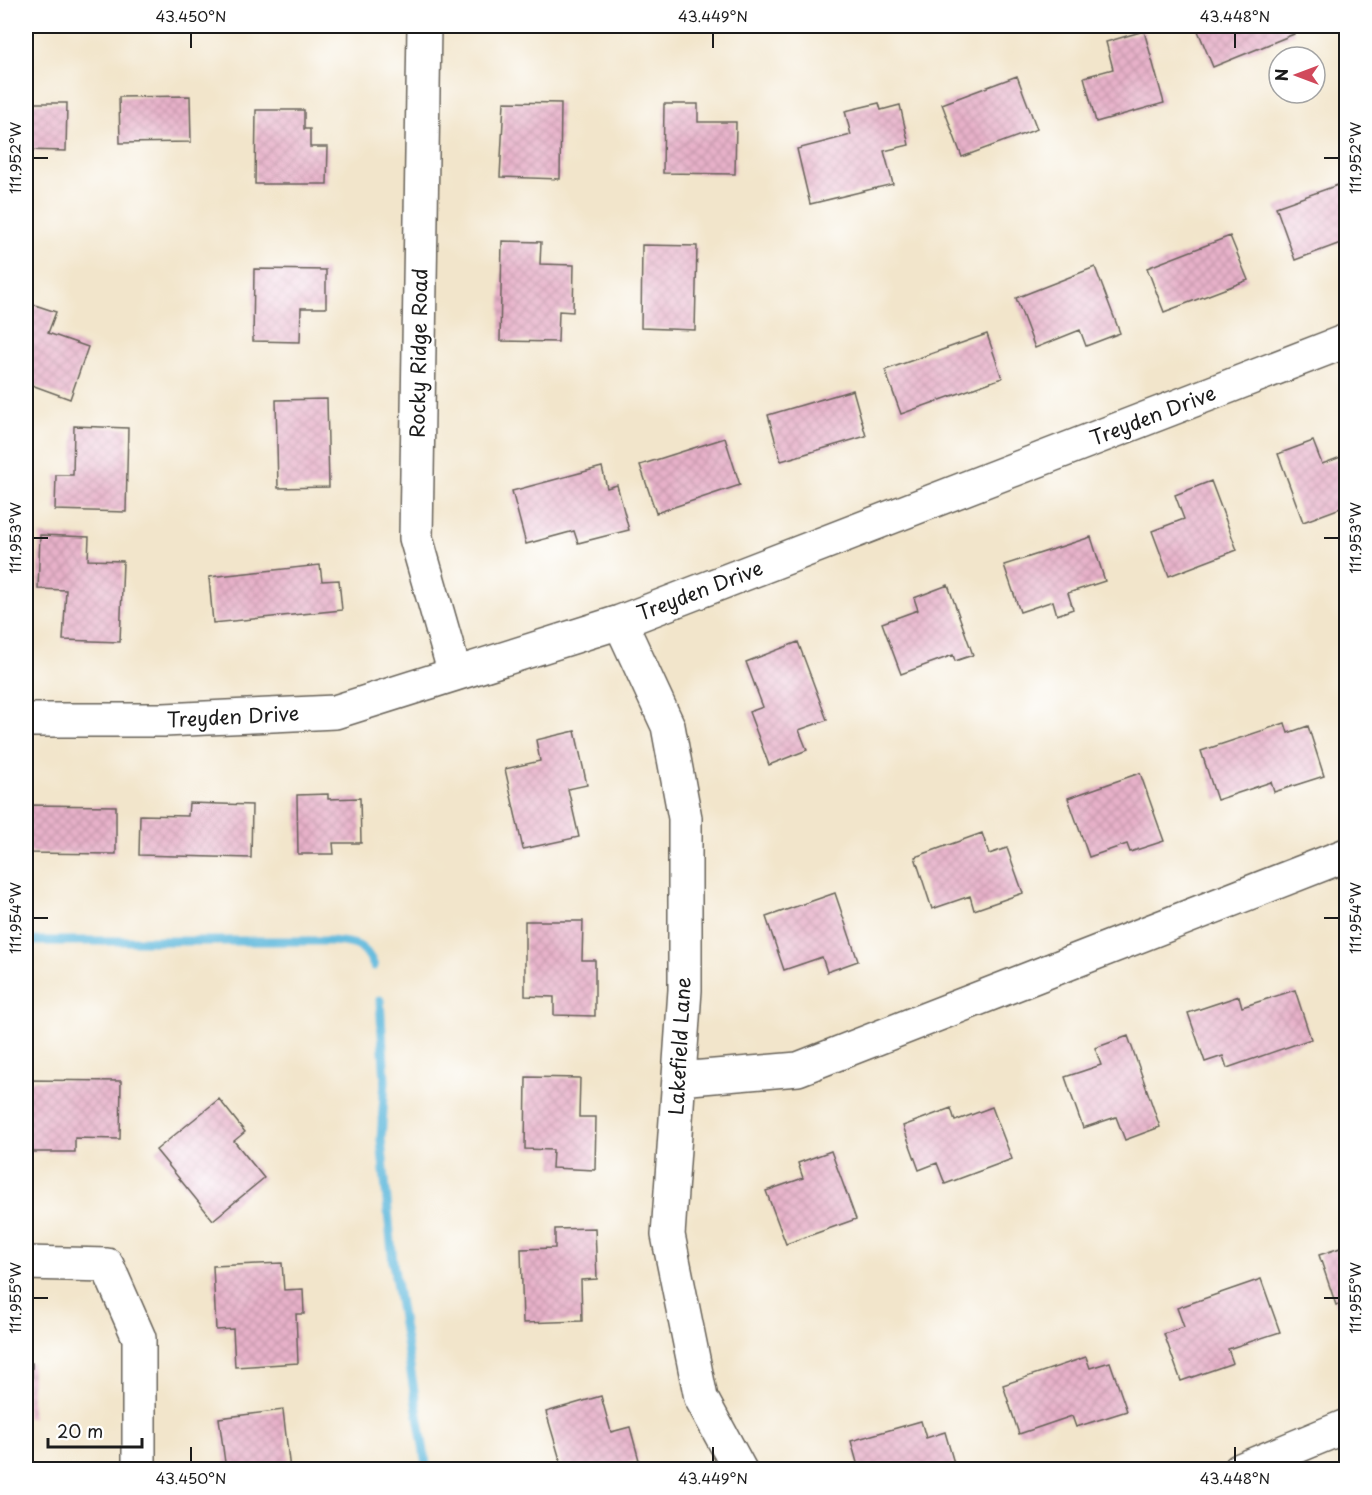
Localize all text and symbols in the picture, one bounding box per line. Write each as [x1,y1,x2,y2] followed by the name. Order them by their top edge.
[156,4,226,27] text: 43.450°N
[678,4,748,27] text: 43.449°N
[1200,4,1270,27] text: 43.448°N
[1267,45,1327,105] north arrow
[1269,69,1293,81] text: N
[3,121,26,194] text: 111.952°W
[1343,121,1366,194] text: 111.952°W
[402,268,434,438] street label: Rocky Ridge Road
[1085,377,1220,453] street label: Treyden Drive
[3,502,26,574] text: 111.953°W
[1343,502,1366,574] text: 111.953°W
[632,552,767,628] street label: Treyden Drive
[166,698,300,734] street label: Treyden Drive
[3,882,26,954] text: 111.954°W
[1343,882,1366,954] text: 111.954°W
[660,976,698,1116] street label: Lakefield Lane
[3,1262,26,1334] text: 111.955°W
[1343,1262,1366,1334] text: 111.955°W
[48,1411,142,1449] scale bar
[57,1417,103,1444] text: 20 m
[156,1466,226,1489] text: 43.450°N
[678,1466,748,1489] text: 43.449°N
[1200,1466,1270,1489] text: 43.448°N

